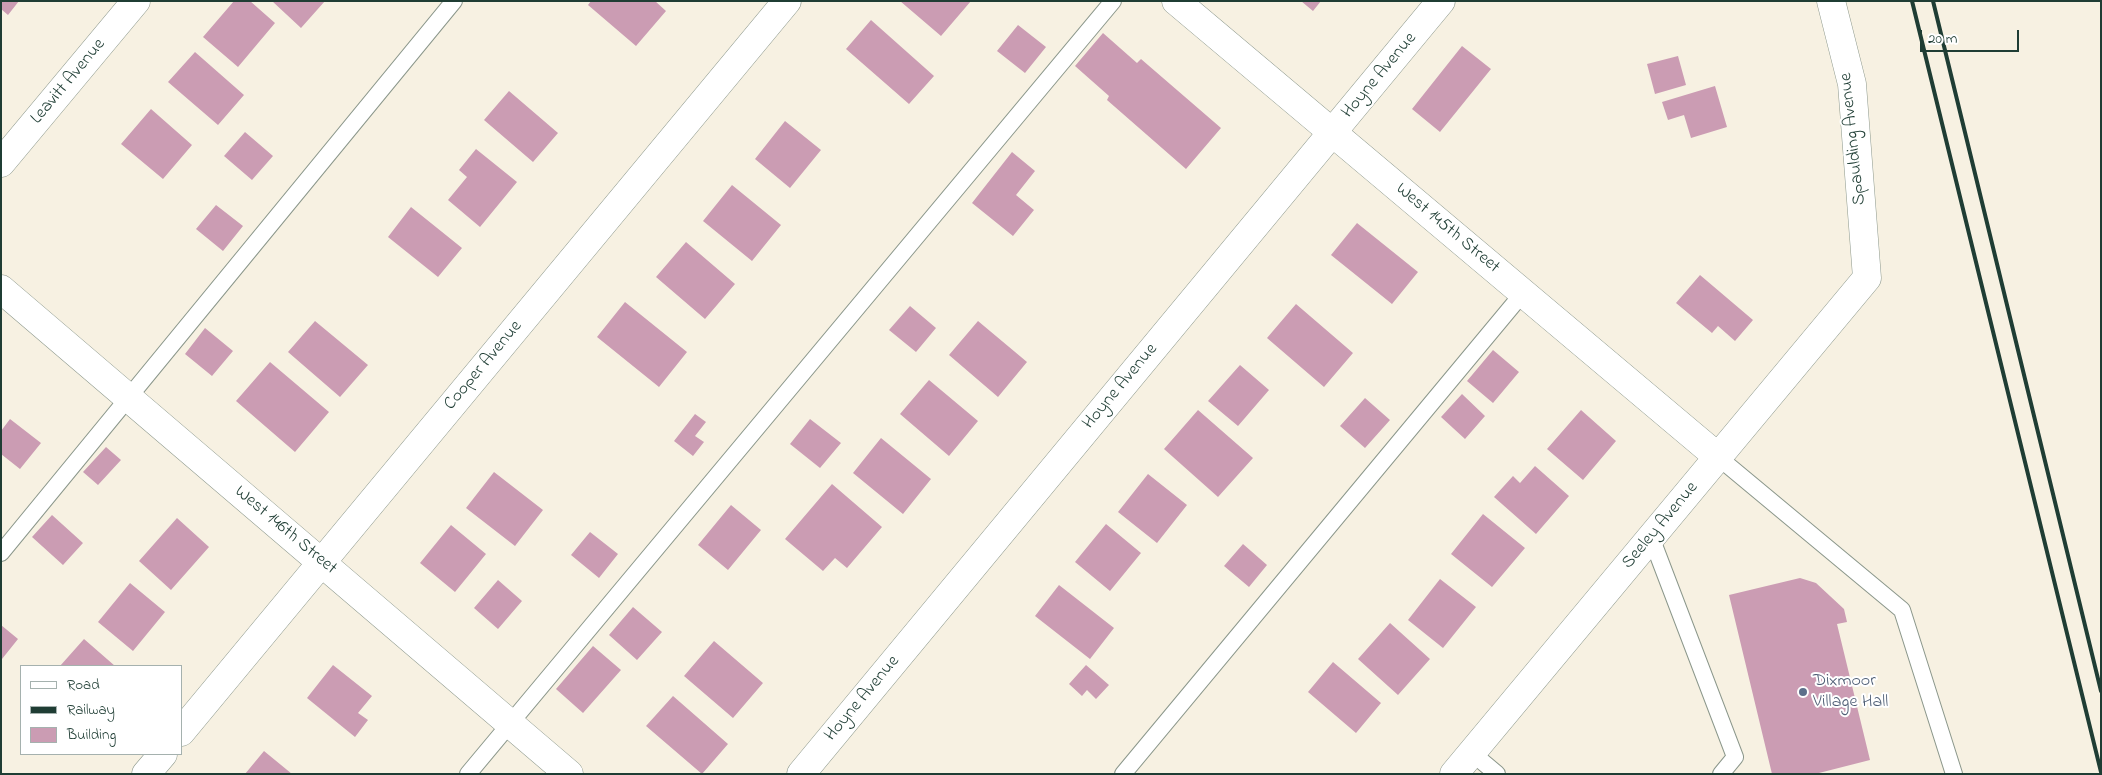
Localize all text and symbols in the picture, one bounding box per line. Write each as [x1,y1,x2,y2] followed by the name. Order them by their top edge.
[1922,20,2021,52] scale bar
[1928,28,1957,50] text: 20 m
[1338,29,1422,123] street label: Hoyne Avenue
[27,35,111,129] street label: Leavitt Avenue
[1836,72,1872,206] street label: Spaulding Avenue
[1390,179,1504,279] street label: West 145th Street
[440,317,528,415] street label: Cooper Avenue
[1079,340,1163,434] street label: Hoyne Avenue
[1618,478,1704,574] street label: Seeley Avenue
[229,482,341,580] street label: West 146th Street
[821,652,905,746] street label: Hoyne Avenue
[20,665,182,755] legend
[1813,671,1888,714] place label: Dixmoor Village Hall
[67,674,100,696] text: Road
[1797,686,1809,698] marker: Dixmoor Village Hall
[67,699,115,721] text: Railway
[67,724,116,746] text: Building

